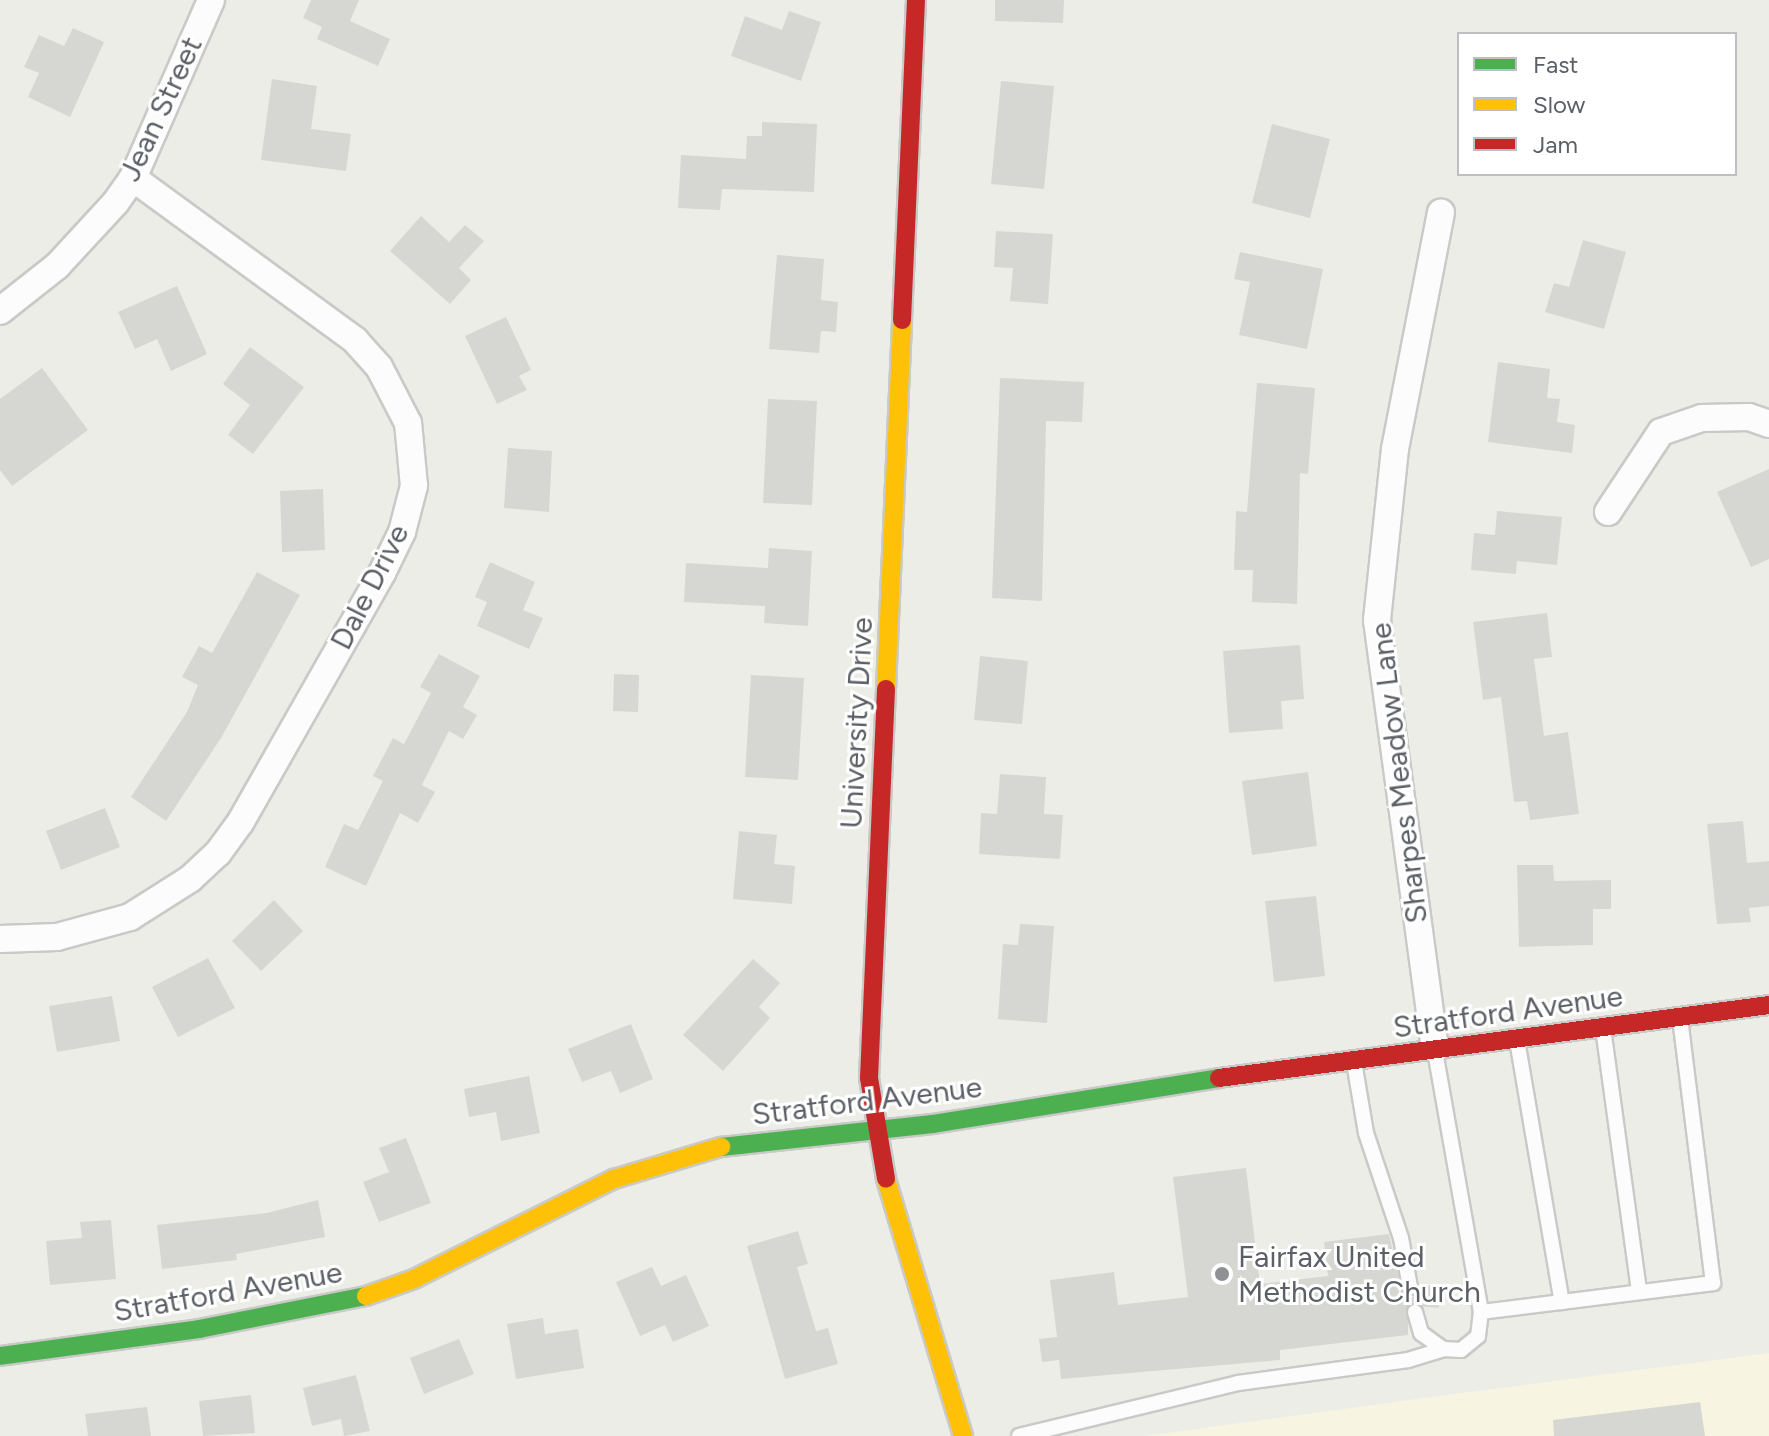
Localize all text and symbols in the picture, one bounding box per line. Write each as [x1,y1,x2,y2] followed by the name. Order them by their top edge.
[112,31,210,187] street label: Jean Street
[1457,32,1737,176] legend
[1533,50,1578,79] text: Fast
[1533,90,1585,119] text: Slow
[1533,130,1578,159] text: Jam
[323,518,417,656] street label: Dale Drive
[833,616,881,830] street label: University Drive
[1363,621,1435,925] street label: Sharpes Meadow Lane
[1391,978,1625,1046] street label: Stratford Avenue
[750,1069,984,1133] street label: Stratford Avenue
[1238,1239,1481,1310] place label: Fairfax United Methodist Church
[111,1254,345,1330] street label: Stratford Avenue
[1213,1265,1231,1283] marker: Fairfax United Methodist Church

